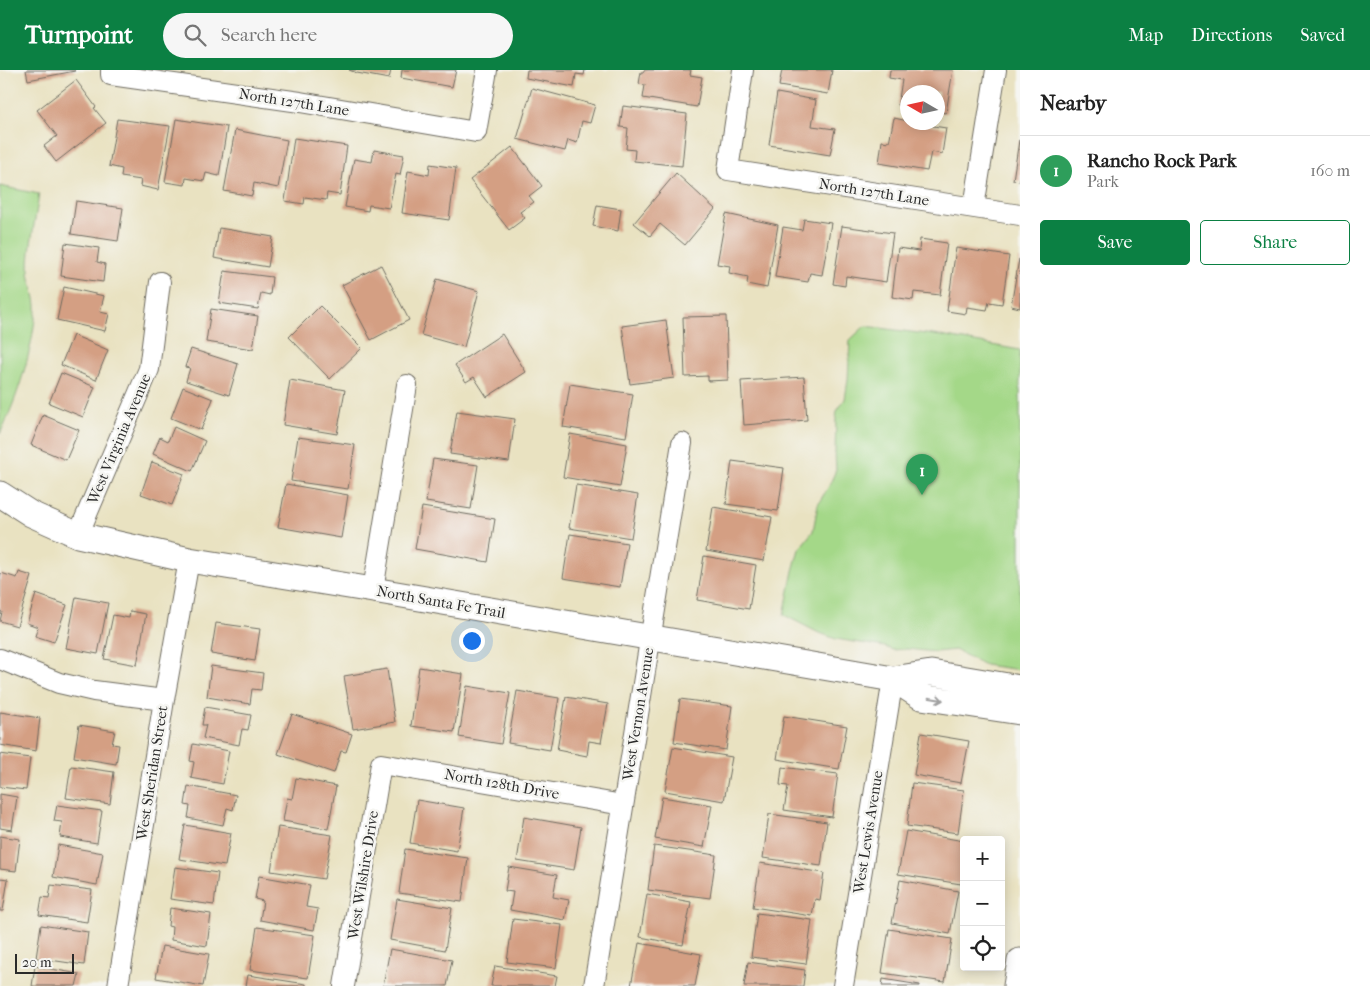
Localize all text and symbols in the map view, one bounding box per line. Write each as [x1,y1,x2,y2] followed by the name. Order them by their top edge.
[163,13,513,58] search box
[25,21,133,49] text: Turnpoint
[181,21,209,49] icon: search
[221,24,317,46] text: Search here
[1129,25,1163,46] text: Map
[1191,25,1272,46] text: Directions
[1300,25,1345,46] text: Saved
[238,84,351,120] street label: North 127th Lane
[900,85,945,130] north arrow
[1040,91,1106,115] text: Nearby
[1087,150,1237,172] text: Rancho Rock Park
[1053,161,1059,180] text: 1
[1310,161,1350,180] text: 160 m
[1087,172,1119,191] text: Park
[818,174,931,210] street label: North 127th Lane
[1040,220,1190,265] button: Save
[1200,220,1350,265] button: Share
[83,371,155,508] street label: West Virginia Avenue
[906,454,938,495] pin: 1
[375,582,507,622] street label: North Santa Fe Trail
[459,628,485,654] your location
[618,646,657,783] street label: West Vernon Avenue
[928,694,944,704] one-way arrow
[132,704,172,843] street label: West Sheridan Street
[443,765,561,803] street label: North 128th Drive
[849,769,887,896] street label: West Lewis Avenue
[344,809,382,942] street label: West Wilshire Drive
[960,836,1005,971] map controls
[960,836,1005,881] button: +
[960,881,1005,926] button: −
[960,926,1005,971] button: locate
[15,951,74,974] scale bar
[22,954,52,971] text: 20 m

